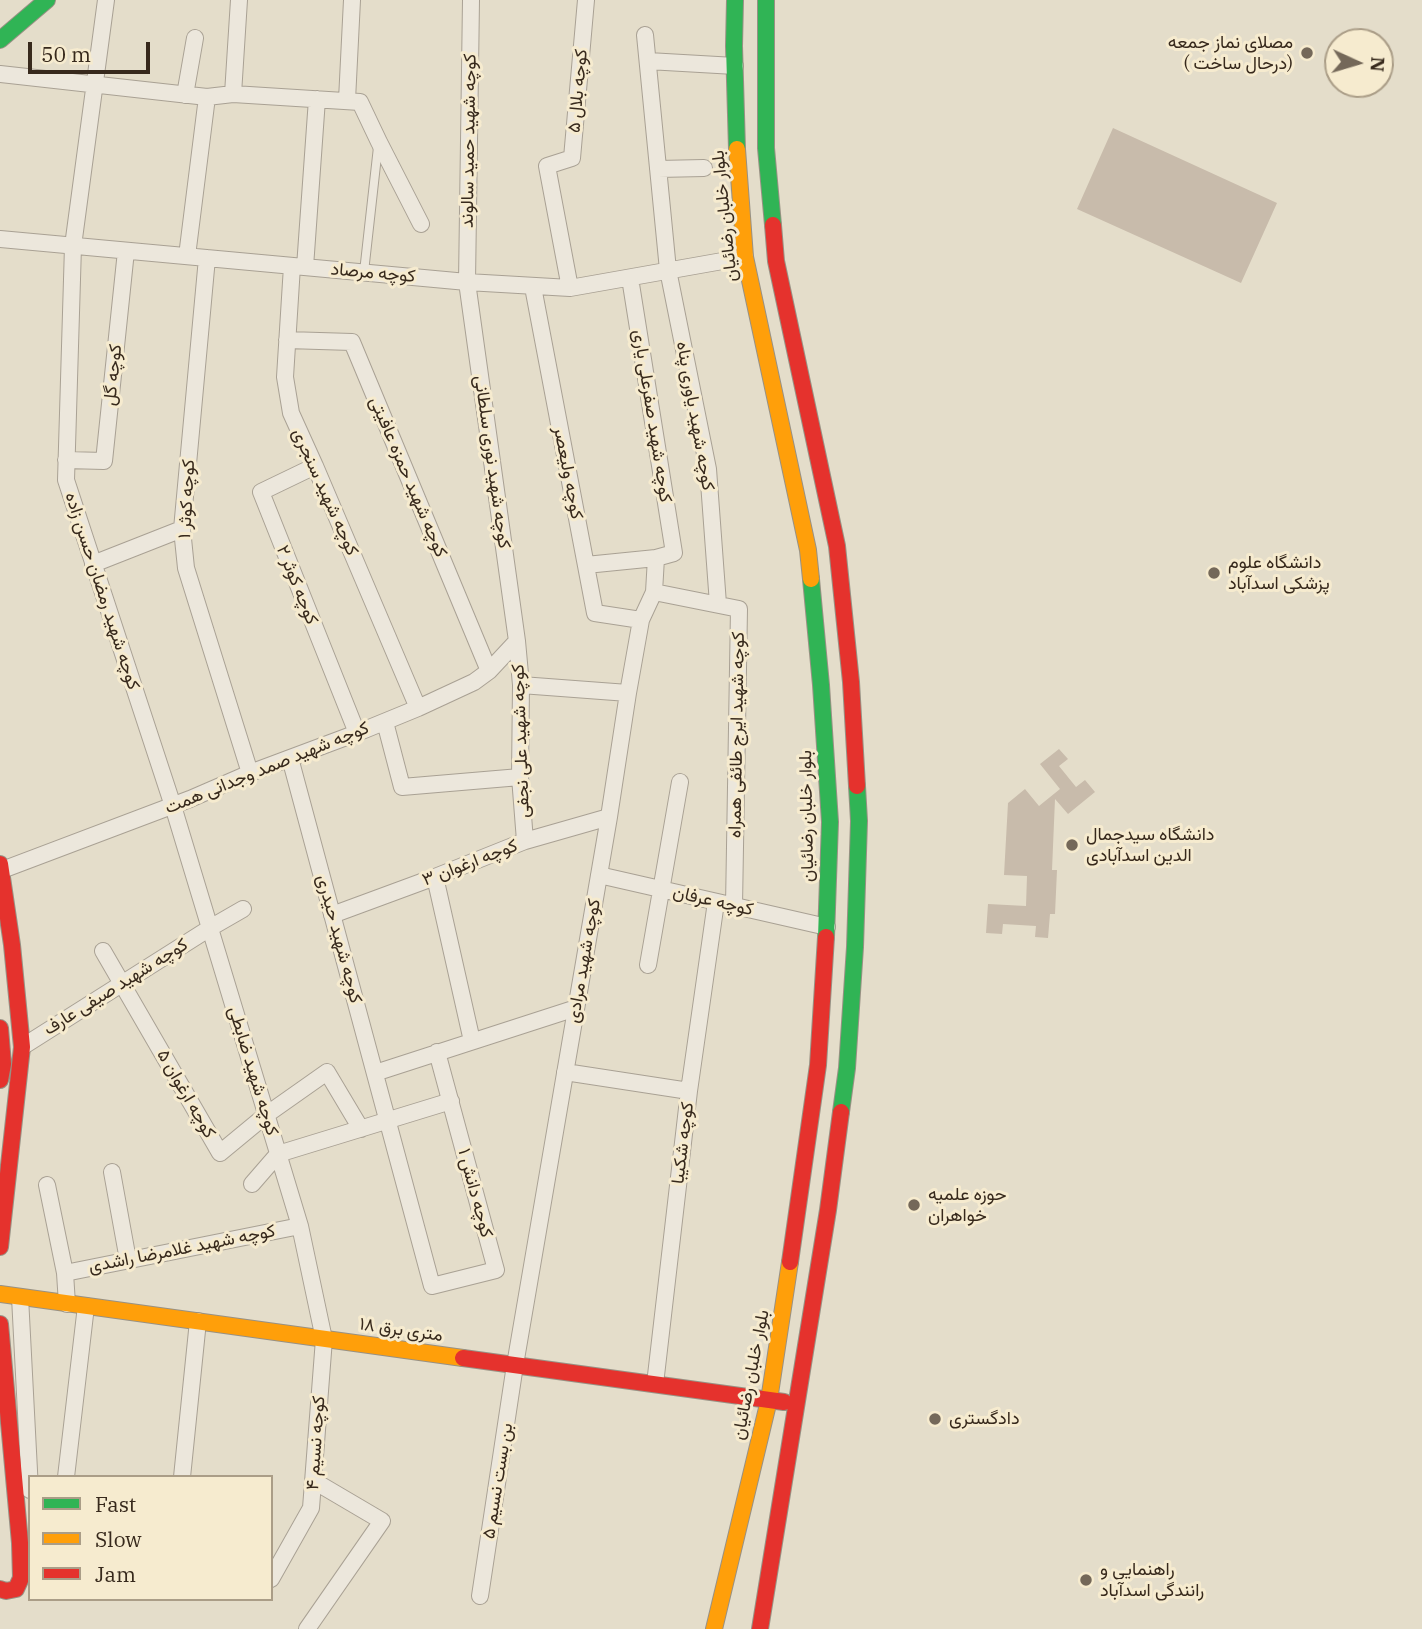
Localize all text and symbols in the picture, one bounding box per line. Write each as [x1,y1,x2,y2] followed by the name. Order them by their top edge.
[32,28,154,72] scale bar
[1324,28,1394,98] north arrow
[1168,32,1293,74] place label: مصلای نماز جمعه ( درحال ساخت)
[41,40,91,68] text: 50 m
[1299,45,1315,61] marker: مصلای نماز جمعه ( درحال ساخت)
[564,48,592,134] street label: کوچه بلال ۵
[457,54,481,228] street label: کوچه شهید حمید سالوند
[1365,56,1390,73] text: N
[707,149,743,283] street label: بلوار خلبان رضائیان
[330,259,416,287] street label: کوچه مرصاد
[628,328,676,504] street label: کوچه شهید صفرعلی یاری
[671,340,719,492] street label: کوچه شهید یاوری پناه
[99,343,127,407] street label: کوچه گل
[469,374,515,550] street label: کوچه شهید نوری سلطانی
[364,393,452,561] street label: کوچه شهید حمزه عافیتی
[287,425,363,559] street label: کوچه شهید سنجری
[548,425,588,521] street label: کوچه ولیعصر
[174,459,200,539] street label: کوچه کوثر ۱
[60,490,144,692] street label: کوچه شهید رمضان حسن زاده
[271,542,323,628] street label: کوچه کوثر ۲
[1228,552,1330,594] place label: دانشگاه علوم پزشکی اسدآباد
[1206,565,1222,581] marker: دانشگاه علوم پزشکی اسدآباد
[724,632,750,838] street label: کوچه شهید ایرج طائفی همراه
[508,664,534,818] street label: کوچه شهید علی نجفی
[162,717,372,819] street label: کوچه شهید صمد وجدانی همت
[795,750,819,882] street label: بلوار خلبان رضائیان
[1086,824,1214,866] place label: دانشگاه سیدجمال الدین اسدآبادی
[419,835,521,891] street label: کوچه ارغوان ۳
[1064,837,1080,853] marker: دانشگاه سیدجمال الدین اسدآبادی
[311,872,367,1006] street label: کوچه شهید حیدری
[671,881,755,921] street label: کوچه عرفان
[562,897,606,1025] street label: کوچه شهید مرادی
[40,934,192,1040] street label: کوچه شهید صیفی عارف
[223,1004,283,1138] street label: کوچه شهید ضابطی
[152,1046,220,1142] street label: کوچه ارغوان ۵
[667,1101,699,1185] street label: کوچه شکیبا
[453,1146,497,1240] street label: کوچه دانش ۱
[928,1184,1007,1226] place label: حوزه علمیه خواهران
[906,1197,922,1213] marker: حوزه علمیه خواهران
[87,1220,277,1278] street label: کوچه شهید غلامرضا راشدی
[728,1308,774,1442] street label: بلوار خلبان رضائیان
[358,1313,444,1347] street label: ۱۸ متری برق
[302,1395,330,1491] street label: کوچه نسیم ۴
[949,1408,1019,1430] place label: دادگستری
[927,1411,943,1427] marker: دادگستری
[478,1422,518,1540] street label: بن بست نسیم ۵
[28,1475,273,1601] legend
[95,1490,136,1518] text: Fast
[95,1525,142,1553] text: Slow
[1100,1559,1204,1602] place label: راهنمایی و رانندگی اسدآباد
[95,1560,136,1588] text: Jam
[1078,1572,1094,1588] marker: راهنمایی و رانندگی اسدآباد

